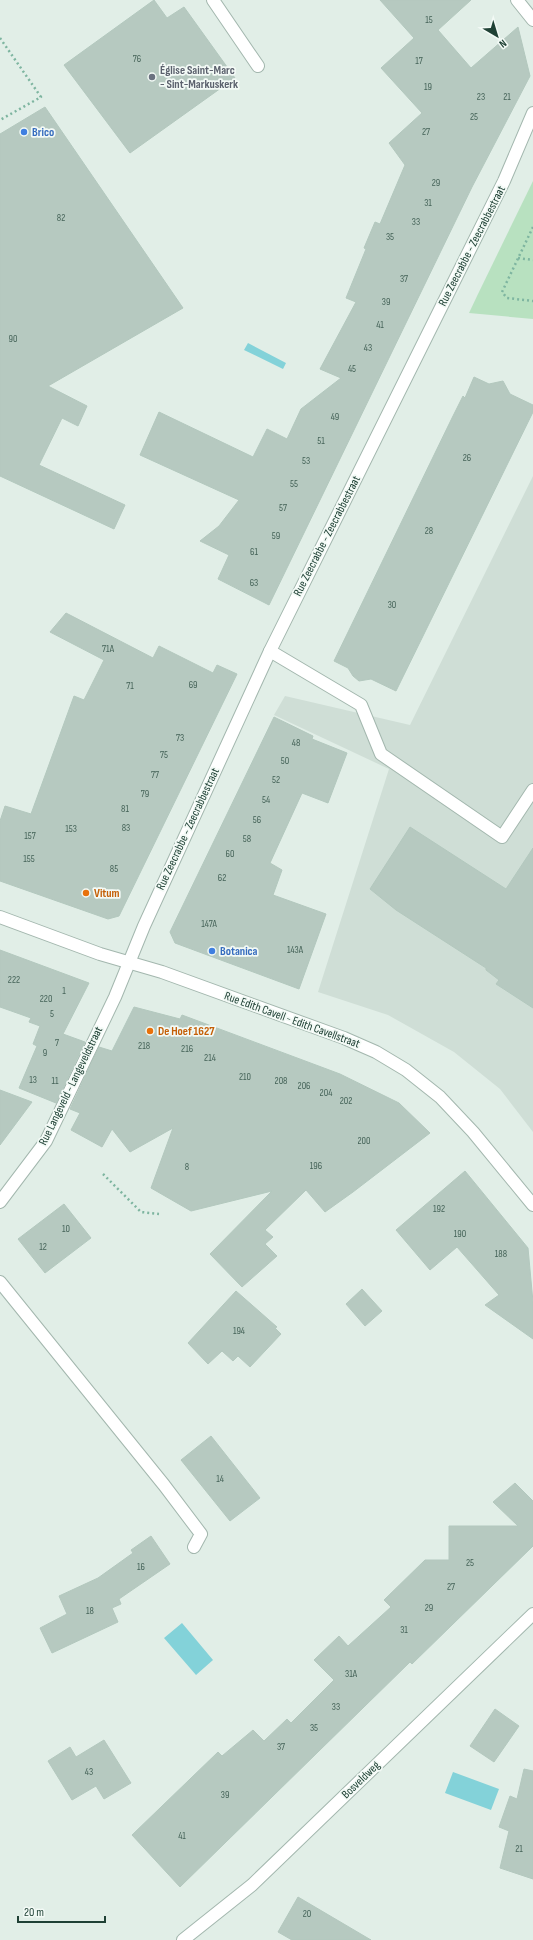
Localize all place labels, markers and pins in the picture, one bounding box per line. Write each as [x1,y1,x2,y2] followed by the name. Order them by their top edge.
[160,63,238,92] place label: Église Saint-Marc - Sint-Markuskerk
[147,72,157,82] marker: Église Saint-Marc - Sint-Markuskerk
[32,125,54,140] place label: Brico
[19,127,29,137] marker: Brico
[94,886,120,901] place label: Vitum
[81,888,91,898] marker: Vitum
[220,944,258,959] place label: Botanica
[207,946,217,956] marker: Botanica
[158,1024,215,1039] place label: De Hoef 1627
[145,1026,155,1036] marker: De Hoef 1627

